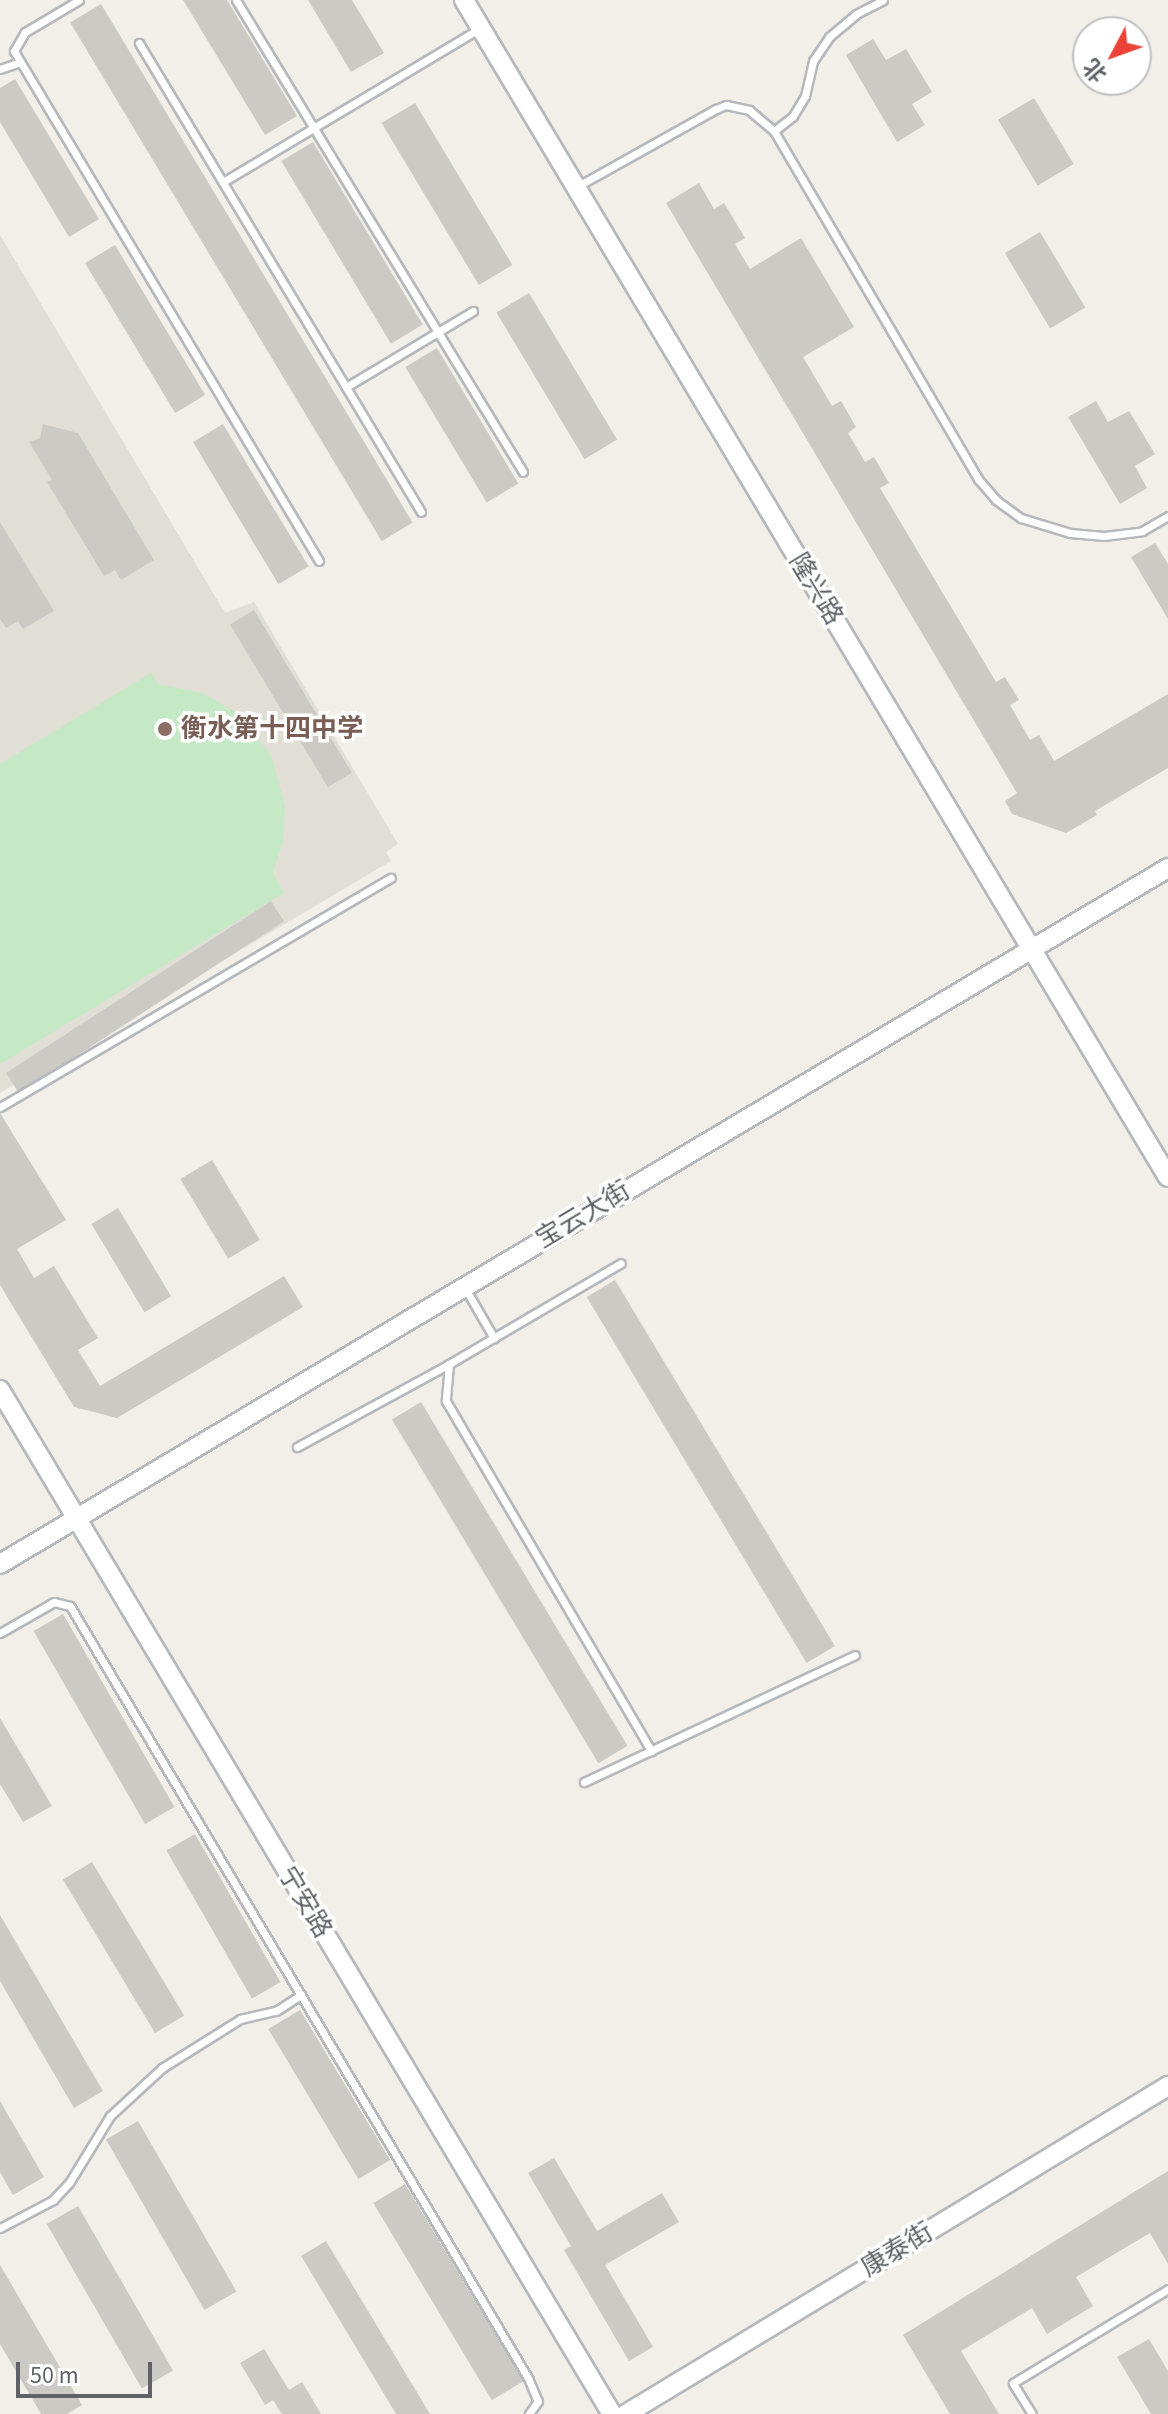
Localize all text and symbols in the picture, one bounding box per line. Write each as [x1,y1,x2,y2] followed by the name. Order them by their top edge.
[1072,16,1152,96] north arrow
[1076,52,1115,89] text: 北
[783,548,849,630] street label: 隆兴路
[181,713,363,745] place label: 衡水第十四中学
[156,720,174,738] marker: 衡水第十四中学
[530,1175,636,1255] street label: 宝云大街
[272,1861,338,1943] street label: 宁安路
[856,2217,938,2283] street label: 康泰街
[20,2346,156,2396] scale bar
[30,2358,79,2393] text: 50 m

